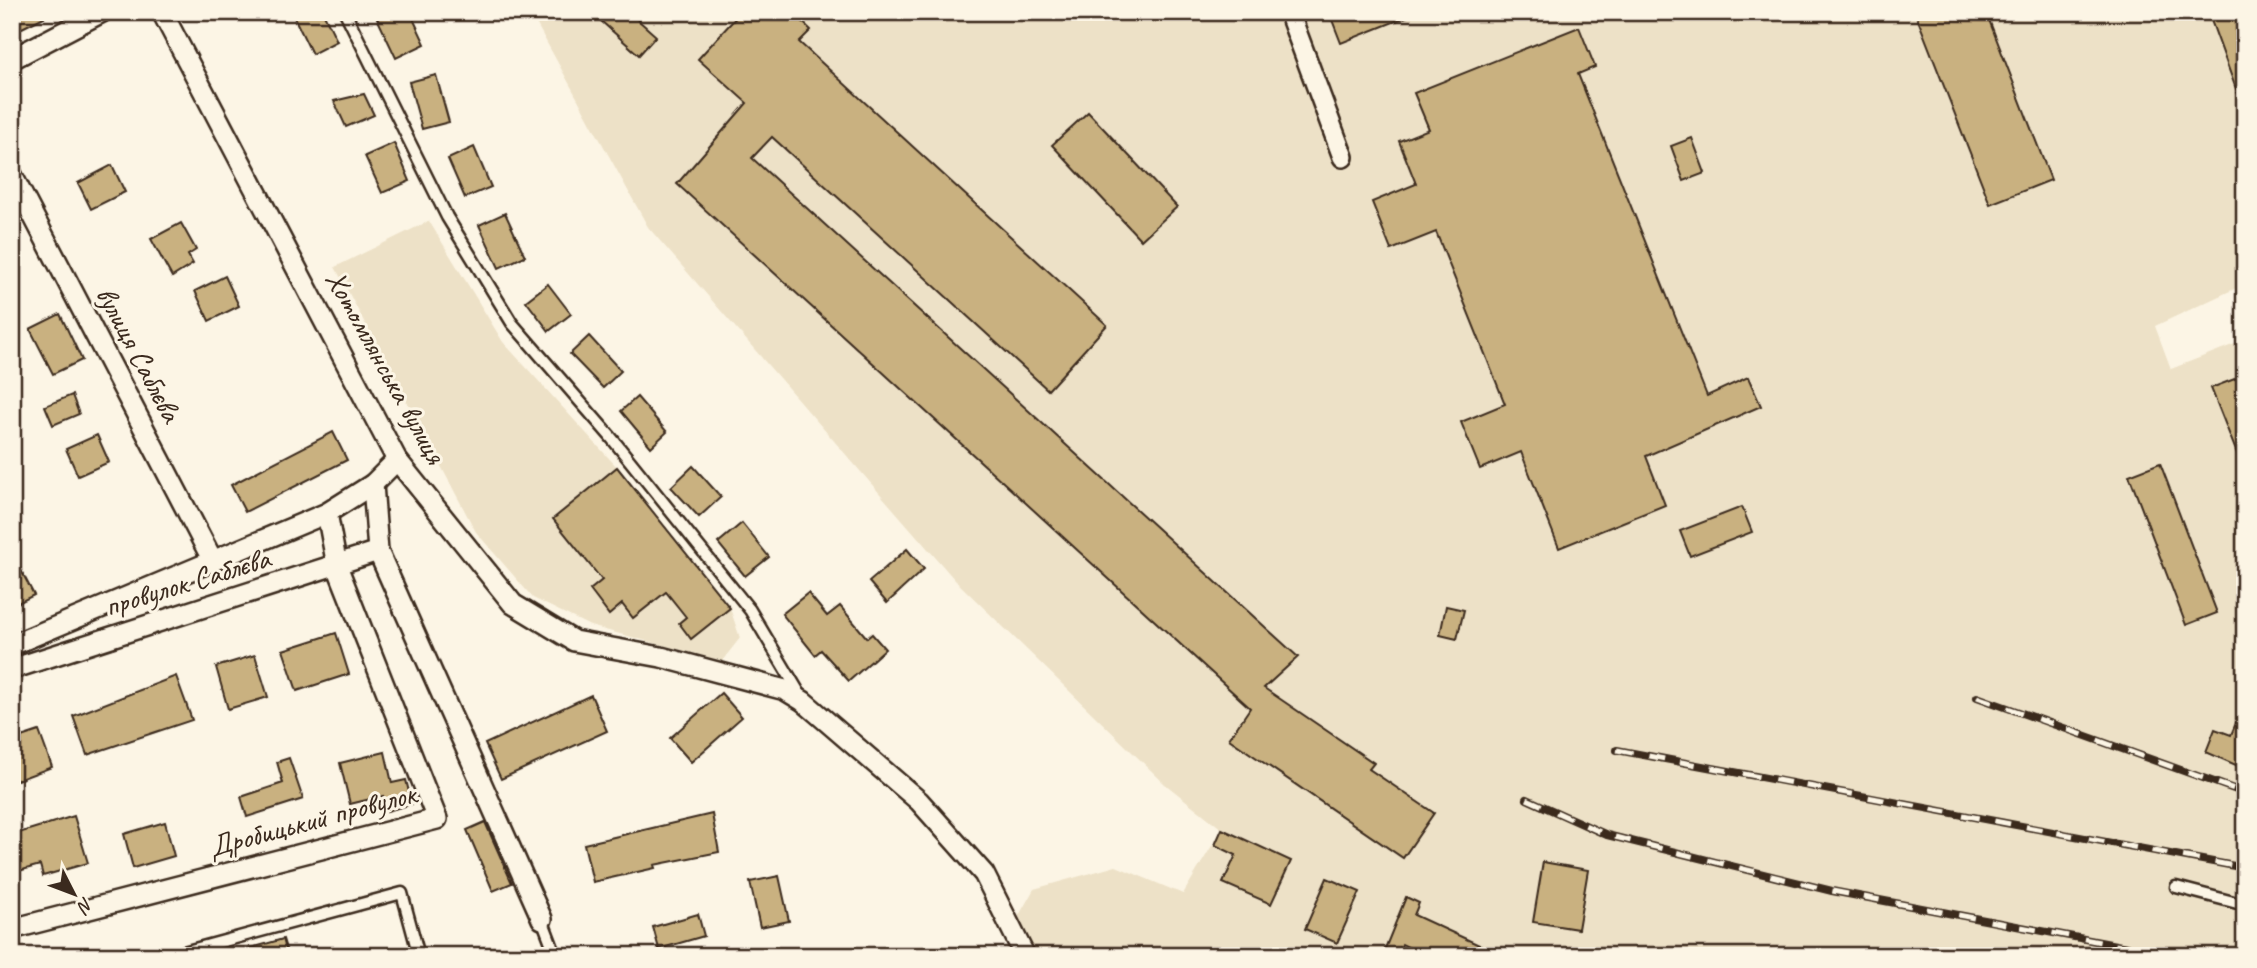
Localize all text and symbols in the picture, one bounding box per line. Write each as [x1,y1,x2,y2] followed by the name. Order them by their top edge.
[317,264,455,471] street label: Хотомлянська вулиця
[87,280,192,430] street label: вулиця Саблєва
[100,538,276,625] street label: провулок Саблєва
[204,774,422,866] street label: Дробицький провулок
[38,860,108,930] north arrow
[71,892,99,920] text: N

